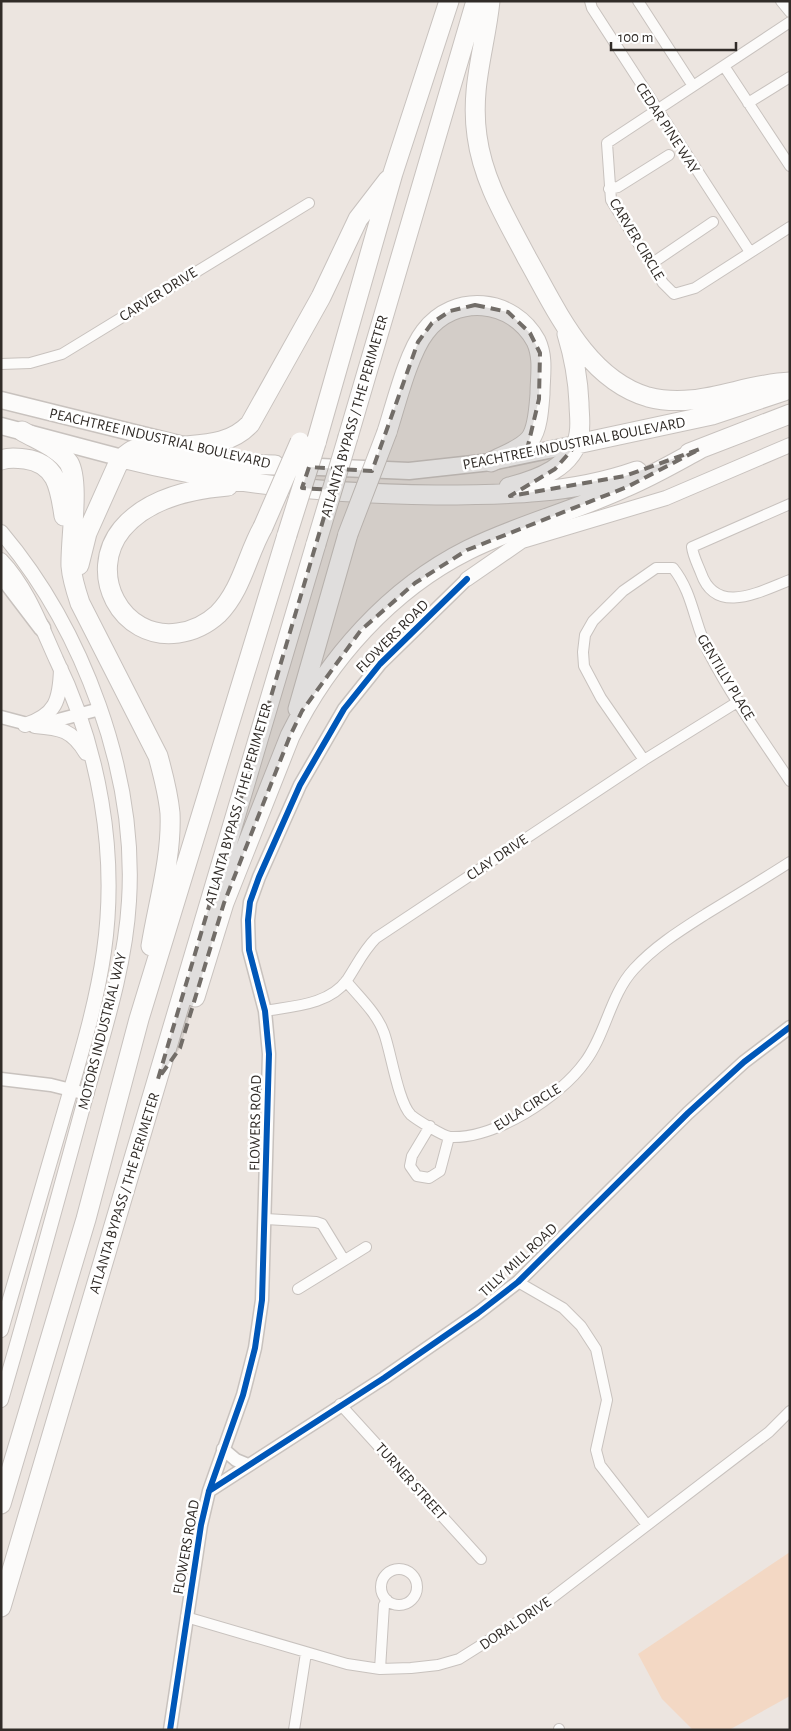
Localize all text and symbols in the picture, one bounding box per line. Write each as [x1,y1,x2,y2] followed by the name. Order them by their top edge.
[611,20,736,52] scale bar
[618,30,653,45] text: 100 m
[633,80,702,176] street label: CEDAR PINE WAY
[606,196,667,283] street label: CARVER CIRCLE
[117,265,200,324] street label: CARVER DRIVE
[318,313,391,519] street label: ATLANTA BYPASS / THE PERIMETER
[48,406,272,471] street label: PEACHTREE INDUSTRIAL BOULEVARD
[462,414,687,472] street label: PEACHTREE INDUSTRIAL BOULEVARD
[353,597,432,676] street label: FLOWERS ROAD
[694,632,757,723] street label: GENTILLY PLACE
[202,701,275,907] street label: ATLANTA BYPASS / THE PERIMETER
[464,832,530,883] street label: CLAY DRIVE
[76,951,129,1111] street label: MOTORS INDUSTRIAL WAY
[247,1075,264,1171] street label: FLOWERS ROAD
[491,1081,563,1134] street label: EULA CIRCLE
[87,1091,162,1296] street label: ATLANTA BYPASS / THE PERIMETER
[477,1221,560,1300] street label: TILLY MILL ROAD
[372,1440,449,1523] street label: TURNER STREET
[171,1498,202,1596] street label: FLOWERS ROAD
[477,1594,554,1653] street label: DORAL DRIVE

